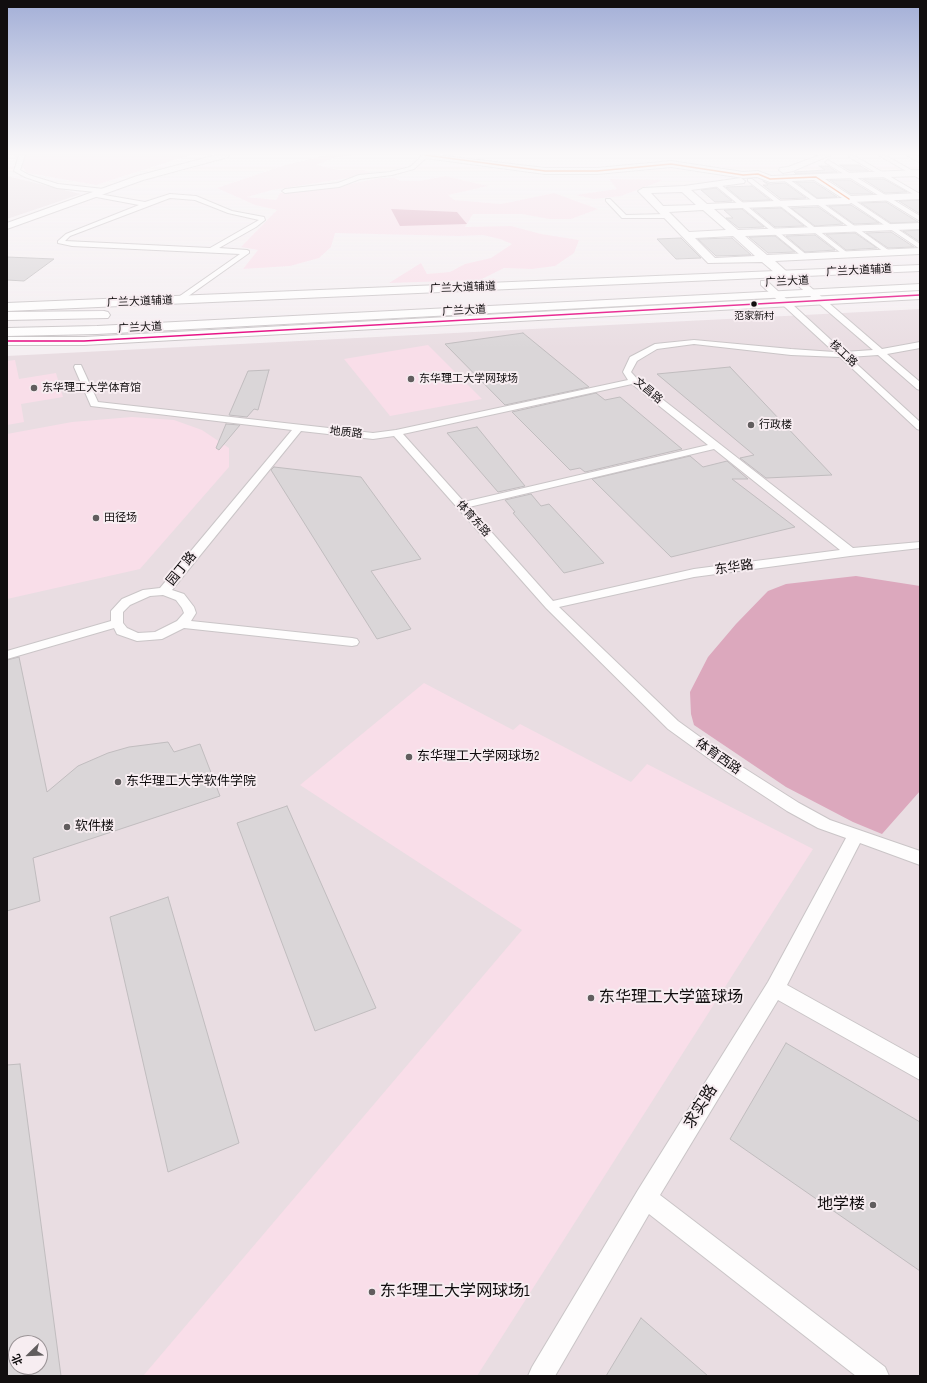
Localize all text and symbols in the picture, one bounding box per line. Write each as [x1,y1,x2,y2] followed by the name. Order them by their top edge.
[826,263,892,279] street label: 广兰大道辅道
[765,274,809,290] street label: 广兰大道
[430,280,496,296] street label: 广兰大道辅道
[107,294,173,310] street label: 广兰大道辅道
[749,299,759,309] marker: 范家新村
[442,303,486,319] street label: 广兰大道
[734,310,774,322] place label: 范家新村
[118,320,162,336] street label: 广兰大道
[826,338,860,370] street label: 核工路
[419,372,518,386] place label: 东华理工大学网球场
[406,374,416,384] marker: 东华理工大学网球场
[631,375,665,407] street label: 文昌路
[42,381,141,395] place label: 东华理工大学体育馆
[29,383,39,393] marker: 东华理工大学体育馆
[759,418,792,432] place label: 行政楼
[746,420,756,430] marker: 行政楼
[329,425,363,441] street label: 地质路
[453,498,493,540] street label: 体育东路
[104,511,137,525] place label: 田径场
[91,513,101,523] marker: 田径场
[164,549,200,589] street label: 园丁路
[714,558,754,578] street label: 东华路
[692,736,744,778] street label: 体育西路
[417,749,539,765] place label: 东华理工大学网球场2
[404,752,414,762] marker: 东华理工大学网球场2
[126,774,256,790] place label: 东华理工大学软件学院
[113,777,123,787] marker: 东华理工大学软件学院
[75,819,114,835] place label: 软件楼
[62,822,72,832] marker: 软件楼
[599,988,743,1008] place label: 东华理工大学篮球场
[586,993,596,1003] marker: 东华理工大学篮球场
[680,1082,722,1132] street label: 求实路
[817,1195,865,1215] place label: 地学楼
[868,1200,878,1210] marker: 地学楼
[380,1282,530,1302] place label: 东华理工大学网球场1
[367,1287,377,1297] marker: 东华理工大学网球场1
[8,1335,48,1375] north arrow
[9,1352,26,1367] text: 北

